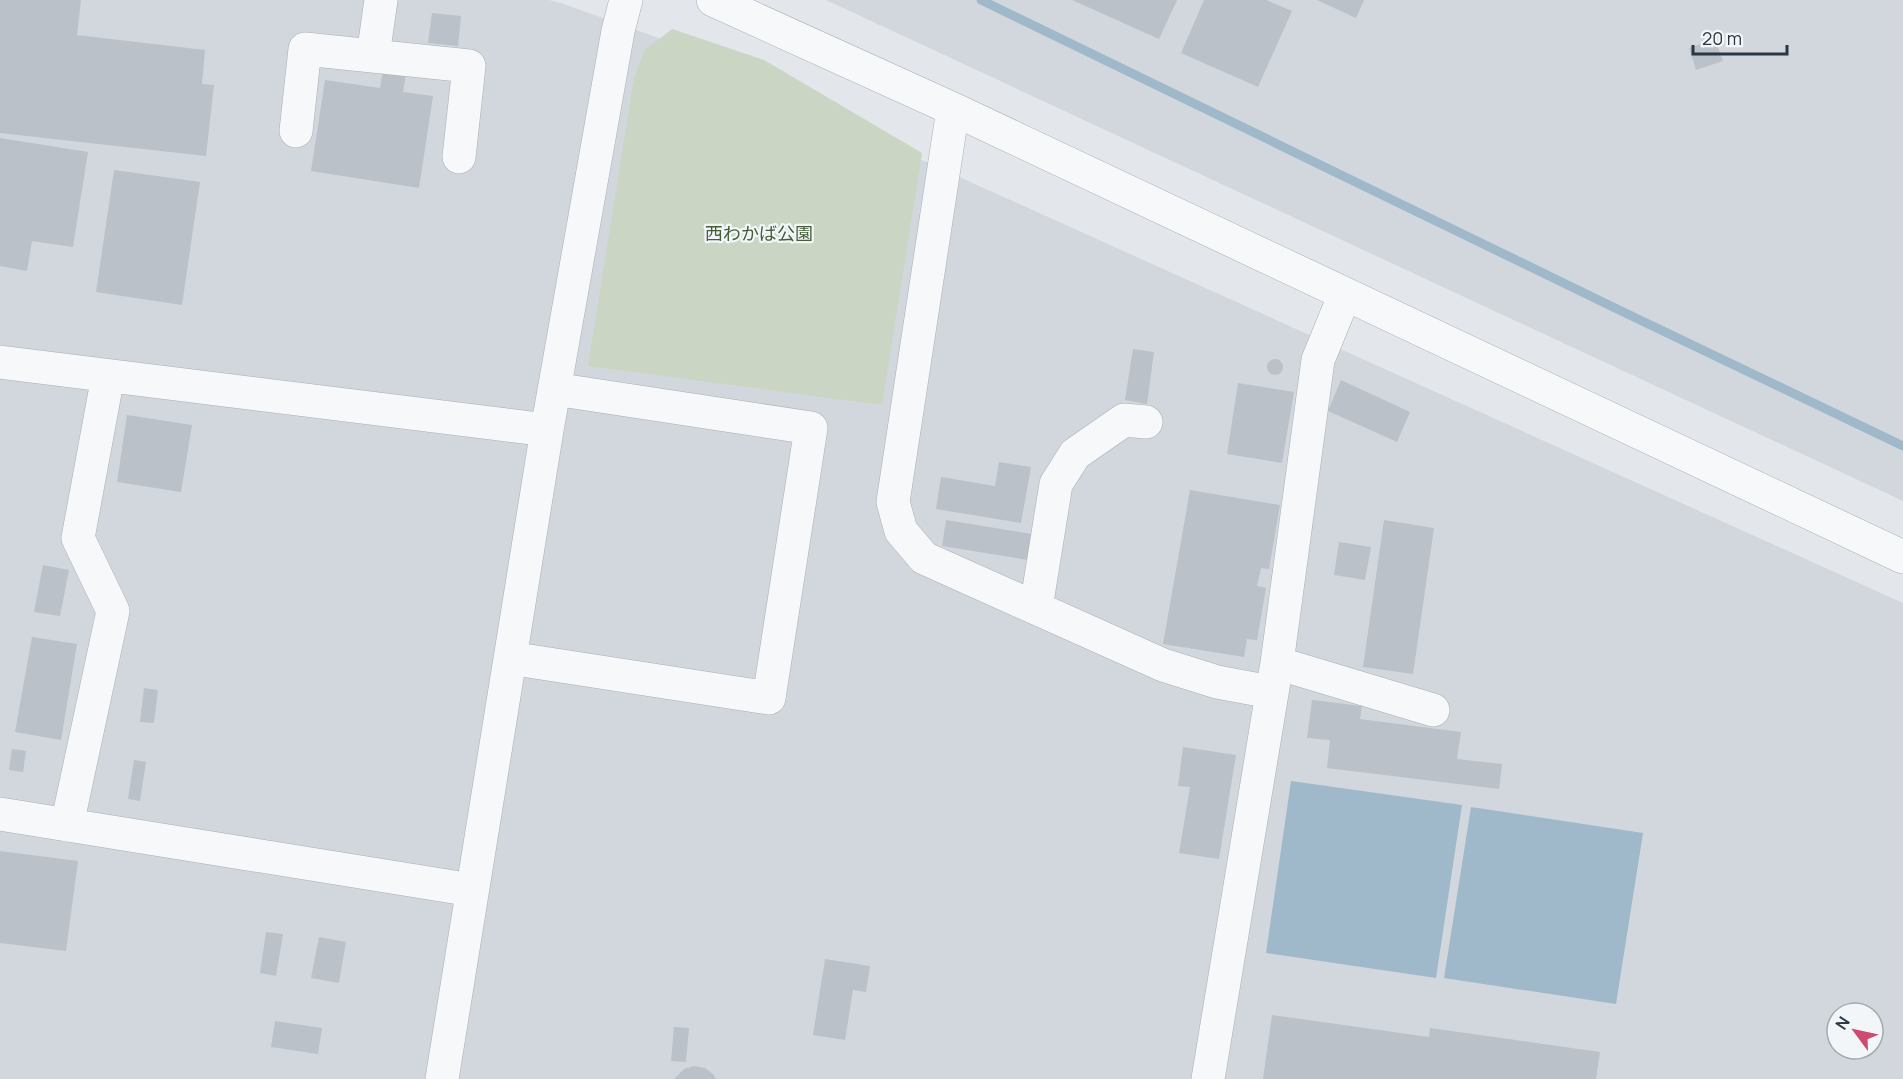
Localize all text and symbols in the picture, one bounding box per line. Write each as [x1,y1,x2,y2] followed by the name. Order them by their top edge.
[1693,18,1788,56] scale bar
[1702,26,1742,50] text: 20 m
[705,221,813,245] park label: 西わかば公園
[1825,1001,1885,1061] north arrow
[1830,1012,1855,1034] text: N

